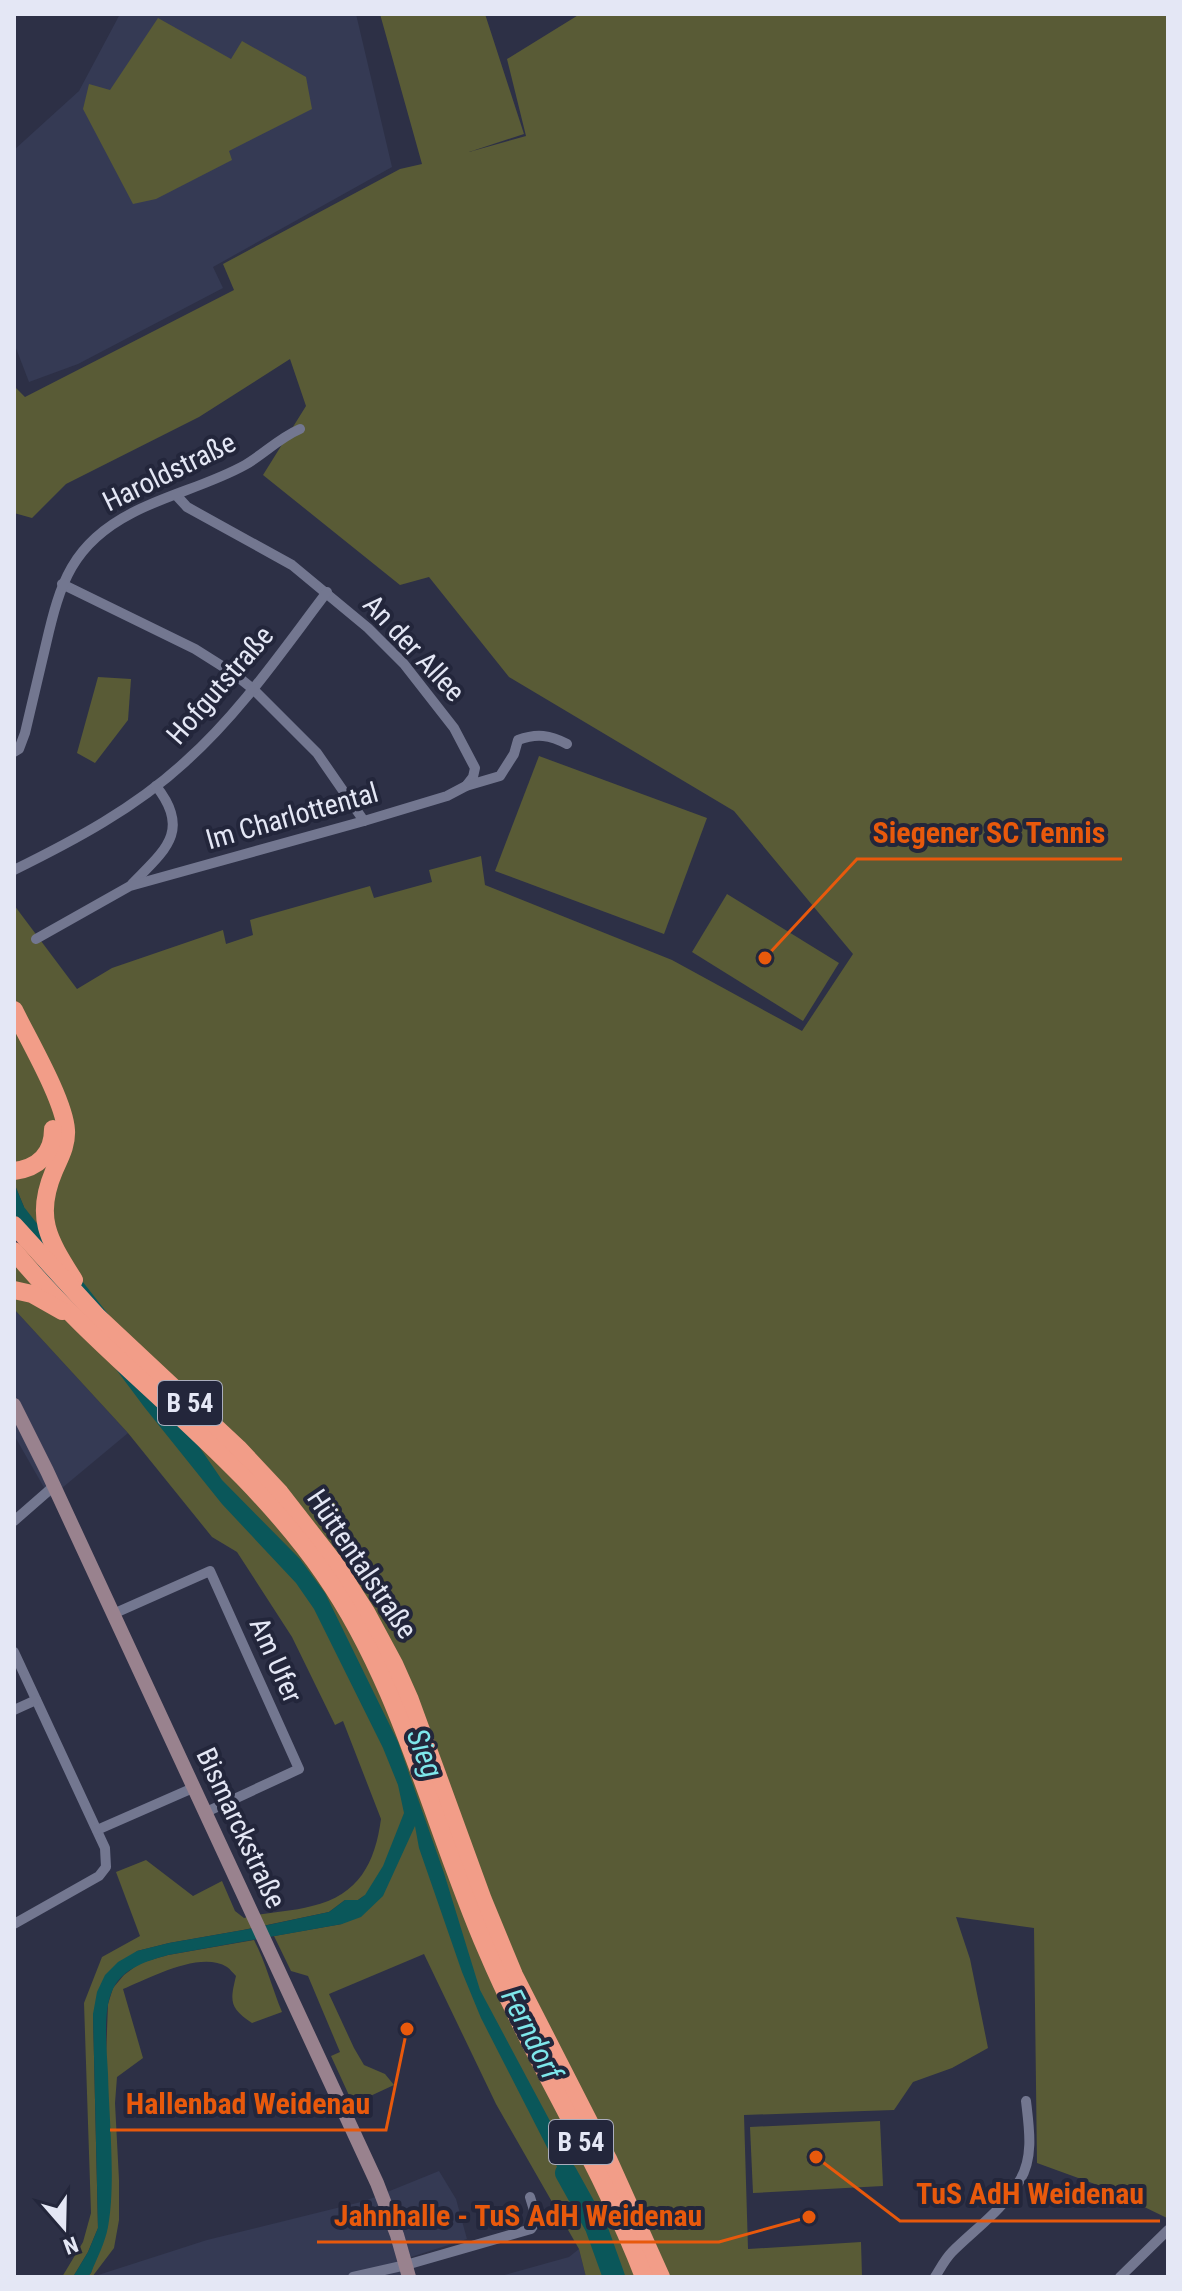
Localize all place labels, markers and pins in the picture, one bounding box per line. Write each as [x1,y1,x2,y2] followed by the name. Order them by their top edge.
[857,805,1122,859] callout: Siegener SC Tennis
[110,2076,386,2130] callout: Hallenbad Weidenau
[900,2167,1160,2221] callout: TuS AdH Weidenau
[317,2188,719,2242] callout: Jahnhalle - TuS AdH Weidenau

